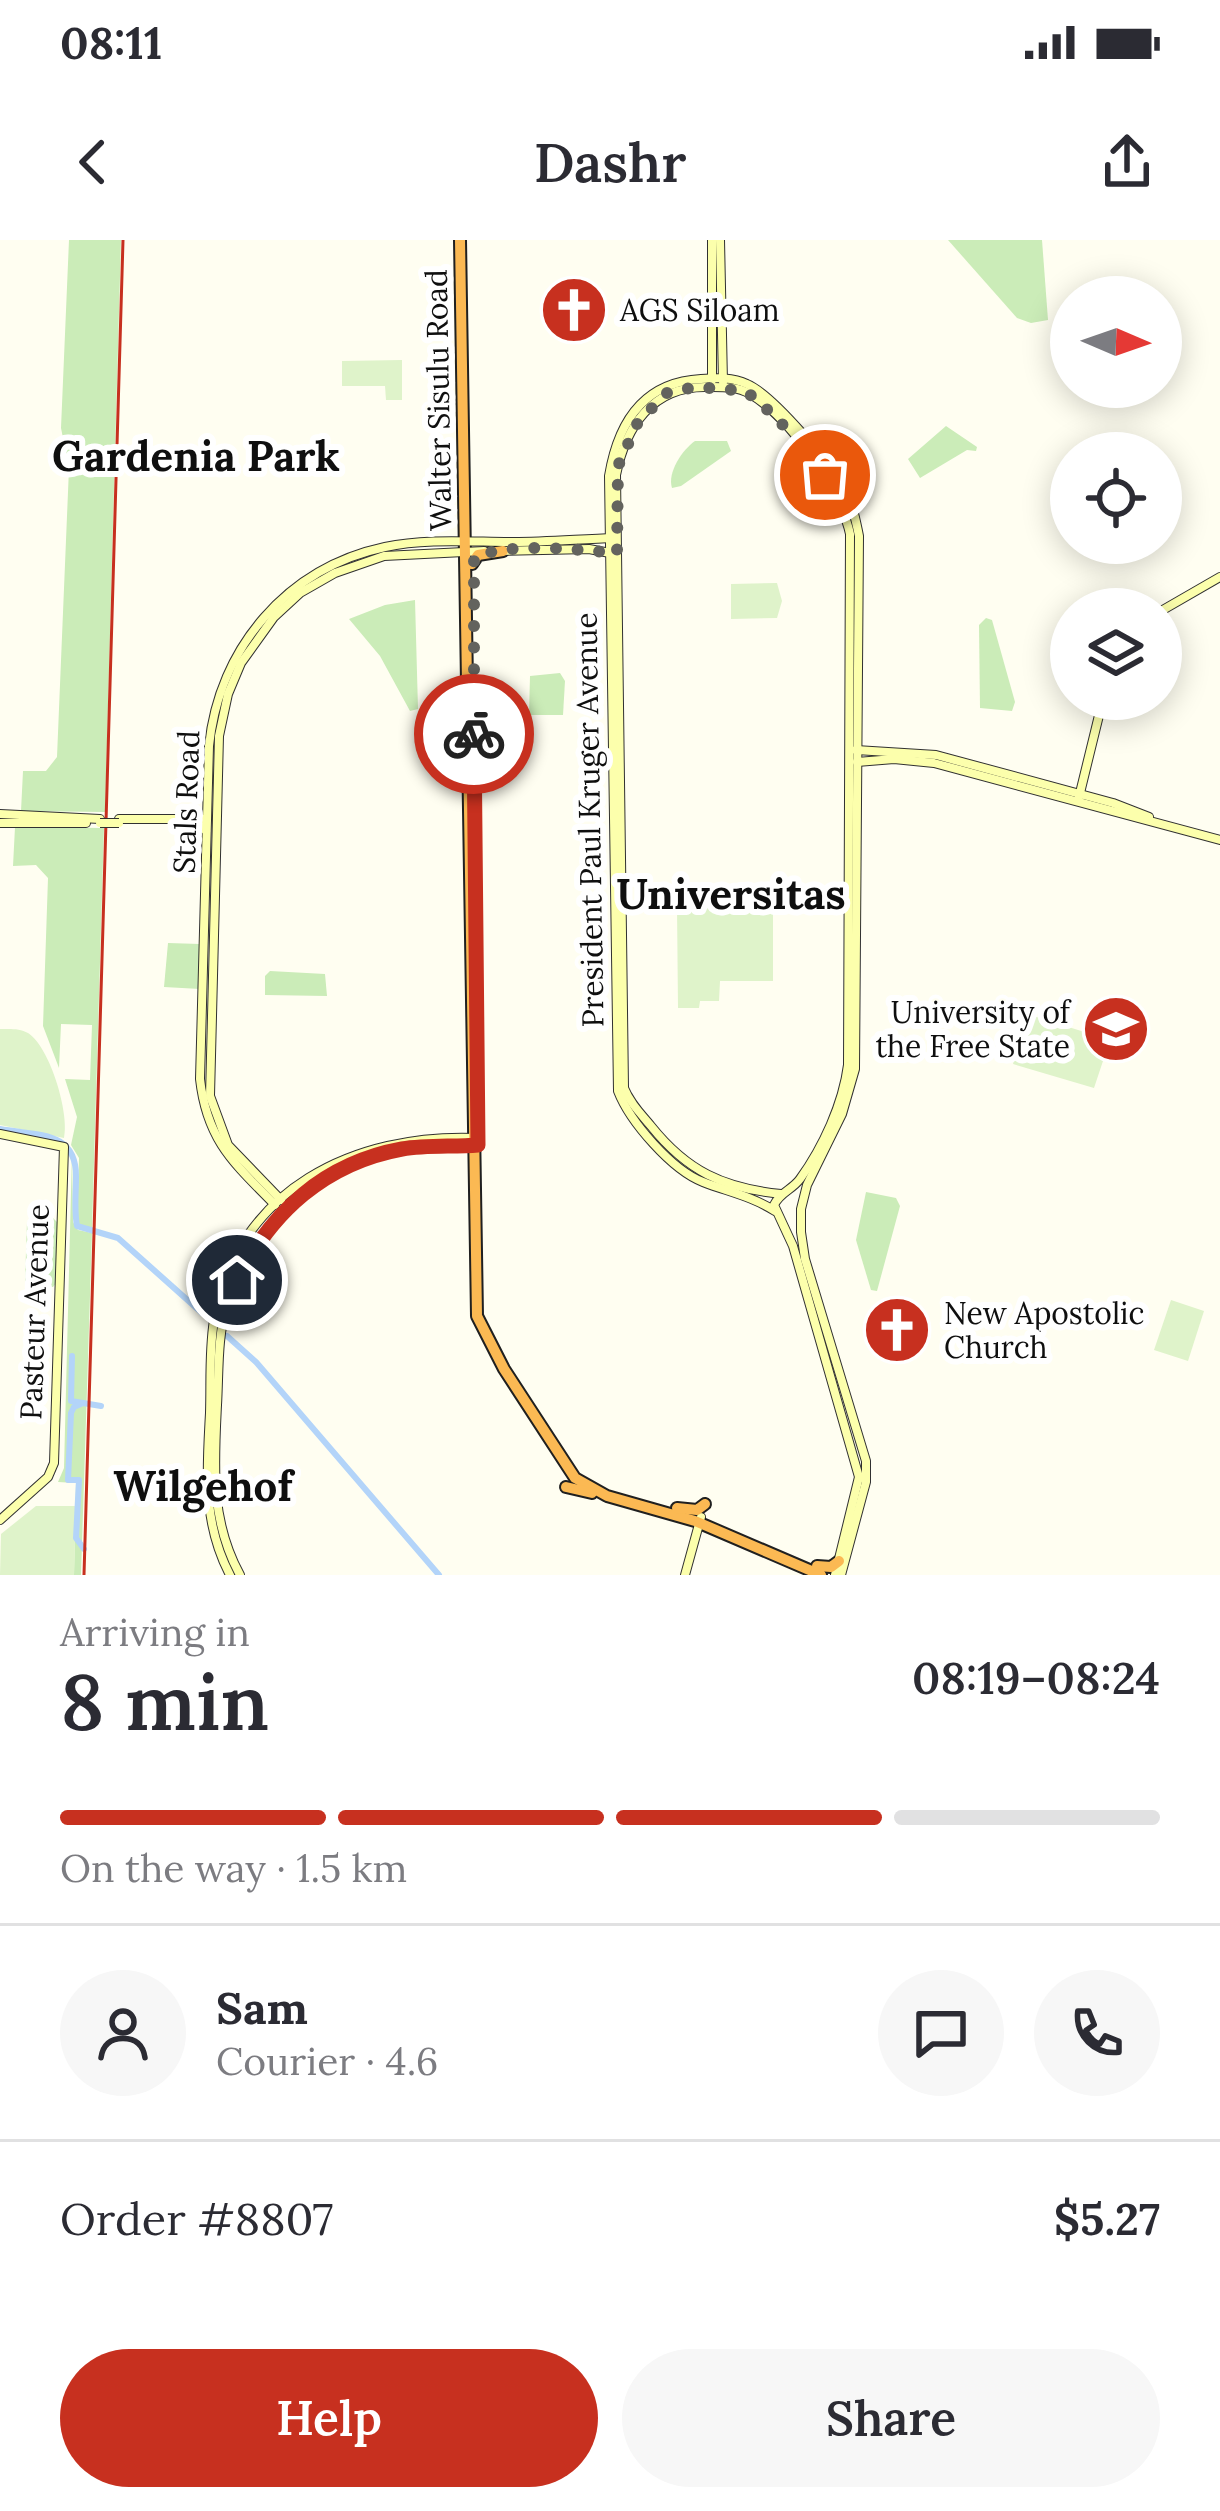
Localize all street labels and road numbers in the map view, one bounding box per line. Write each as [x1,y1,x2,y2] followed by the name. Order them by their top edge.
[417,269,459,531] street label: Walter Sisulu Road
[566,612,613,1028] street label: President Paul Kruger Avenue
[165,730,207,874] street label: Stals Road
[11,1203,57,1421] street label: Pasteur Avenue

